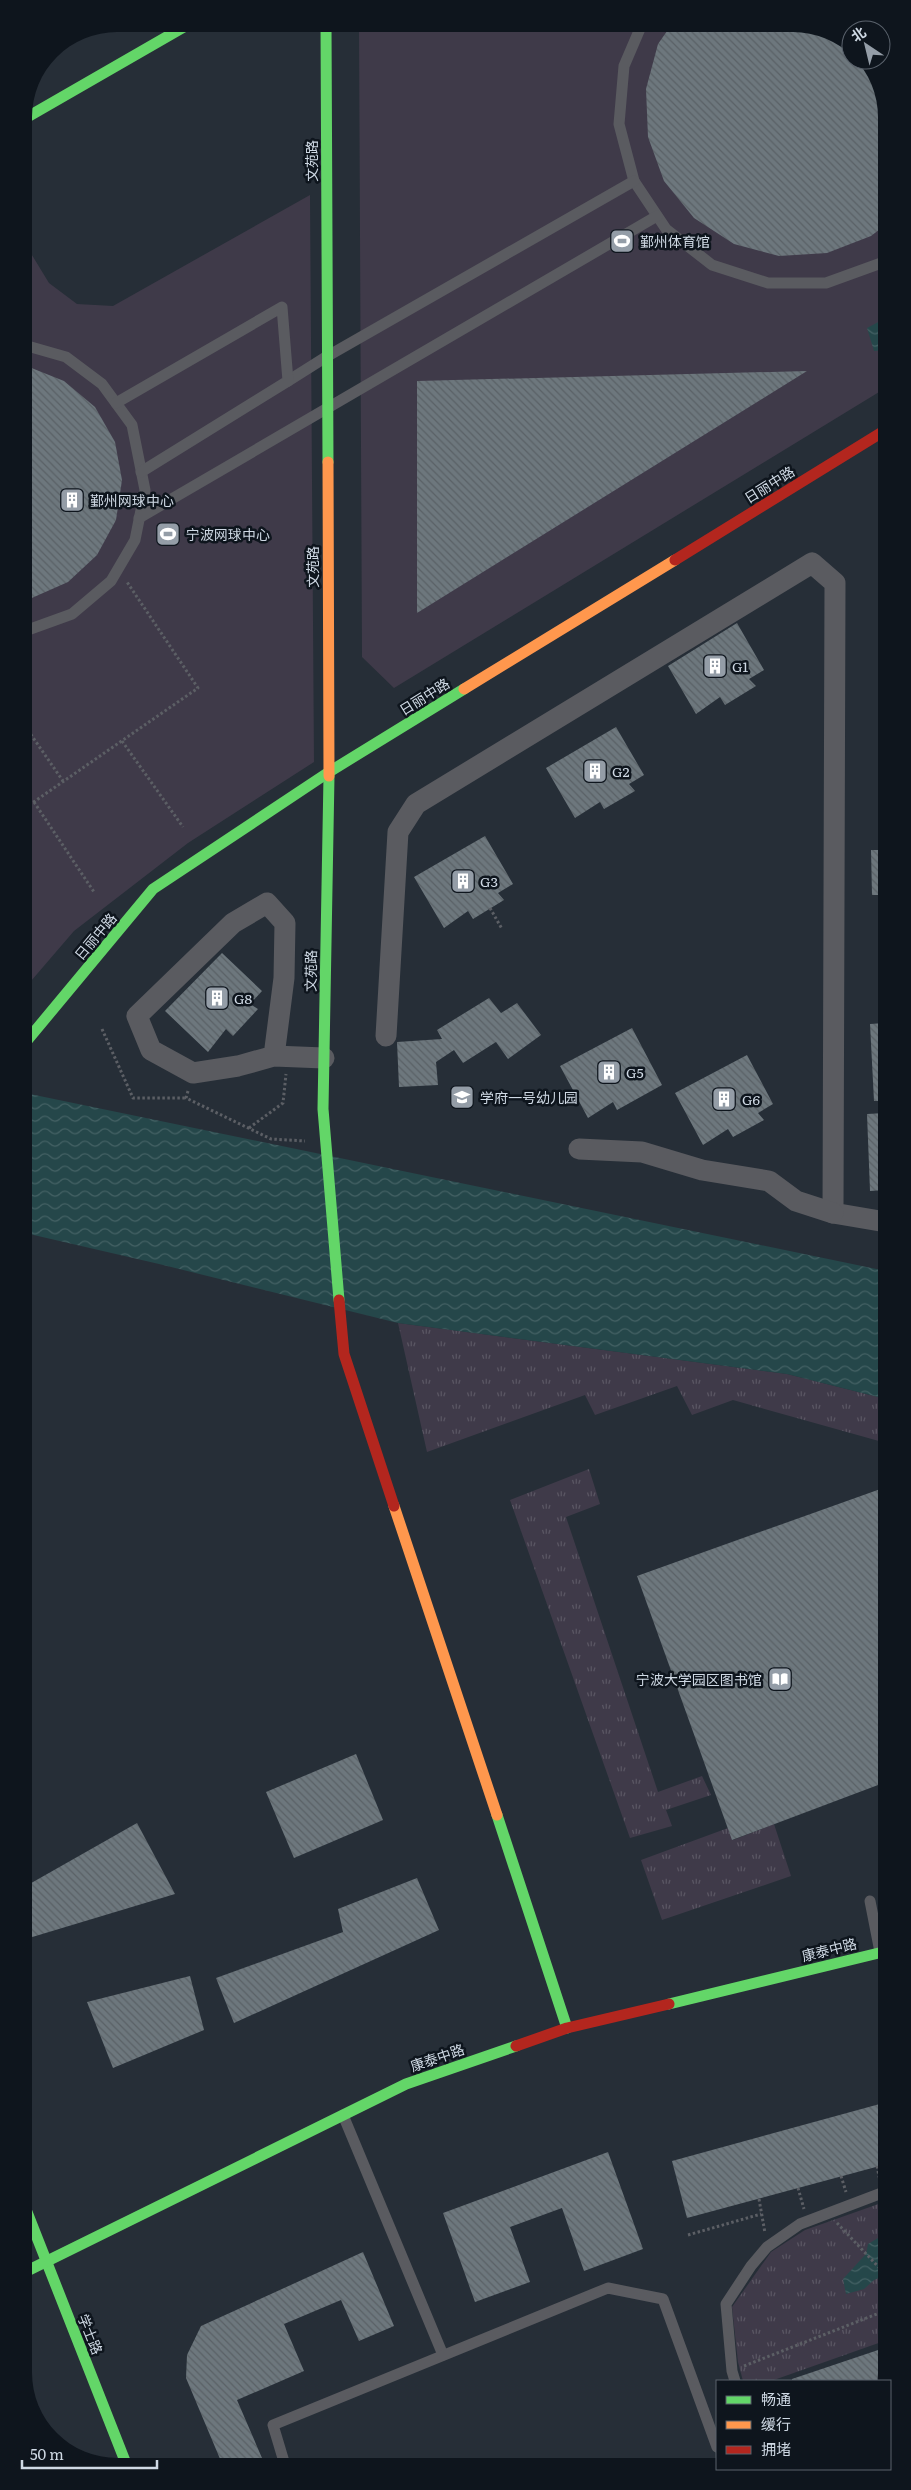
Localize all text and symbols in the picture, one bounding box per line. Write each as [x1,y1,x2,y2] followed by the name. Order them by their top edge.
[841,20,891,70] north arrow
[847,21,869,46] text: 北
[301,140,321,182] street label: 文苑路
[609,228,635,254] sports icon: 鄞州体育馆
[640,231,710,251] place label: 鄞州体育馆
[740,461,798,507] street label: 日丽中路
[59,487,85,513] building icon: 鄞州网球中心
[90,490,174,510] place label: 鄞州网球中心
[155,521,181,547] sports icon: 宁波网球中心
[186,524,270,544] place label: 宁波网球中心
[302,546,322,588] street label: 文苑路
[702,653,728,679] building icon: G1
[732,656,749,676] place label: G1
[395,673,453,719] street label: 日丽中路
[582,758,608,784] building icon: G2
[612,761,630,781] place label: G2
[450,868,476,894] building icon: G3
[480,871,498,891] place label: G3
[69,908,121,964] street label: 日丽中路
[300,950,320,992] street label: 文苑路
[204,985,230,1011] building icon: G8
[234,988,253,1008] place label: G8
[596,1059,622,1085] building icon: G5
[626,1062,644,1082] place label: G5
[449,1084,475,1110] school or university icon: 学府一号幼儿园
[711,1086,737,1112] building icon: G6
[480,1087,578,1107] place label: 学府一号幼儿园
[742,1089,761,1109] place label: G6
[767,1666,793,1692] library icon: 宁波大学园区图书馆
[636,1669,762,1689] place label: 宁波大学园区图书馆
[799,1933,859,1965] street label: 康泰中路
[407,2038,467,2076] street label: 康泰中路
[74,2311,108,2357] street label: 学士路
[716,2380,891,2470] legend
[761,2387,791,2410] text: 畅通
[761,2412,791,2435] text: 缓行
[761,2437,791,2460] text: 拥堵
[22,2438,158,2470] scale bar
[30,2442,64,2465] text: 50 m

